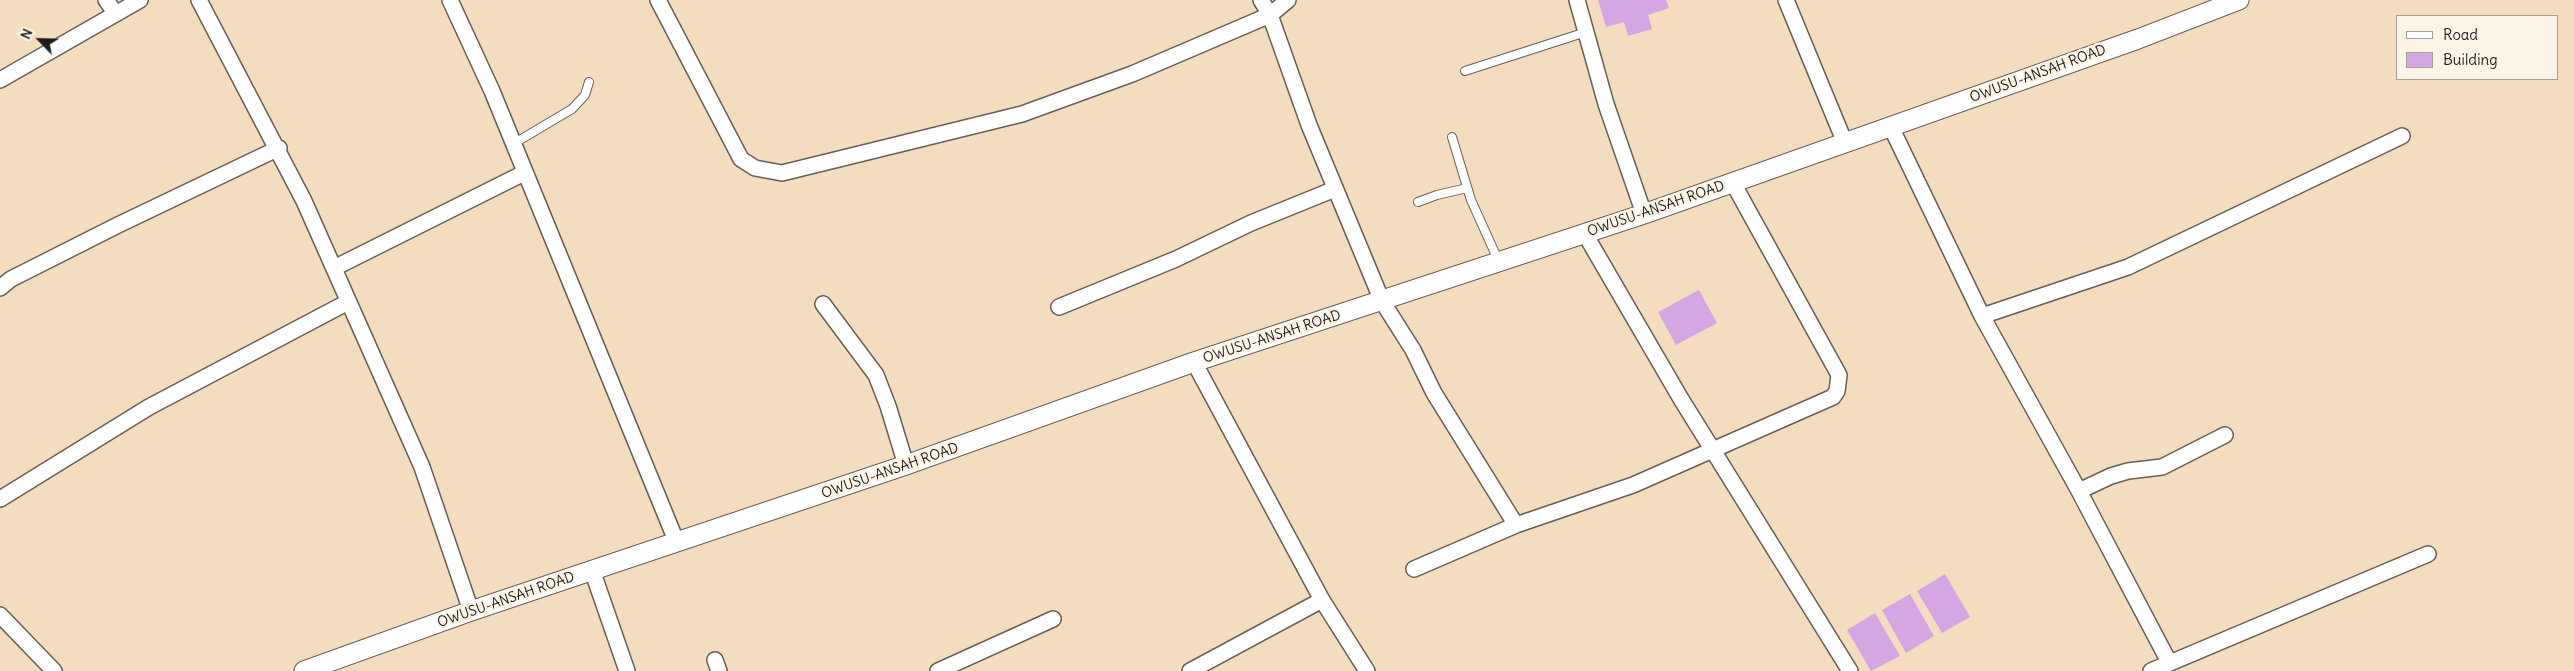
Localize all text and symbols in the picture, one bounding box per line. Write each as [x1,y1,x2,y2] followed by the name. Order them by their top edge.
[15,15,65,65] north arrow
[2396,15,2559,80] legend
[2443,25,2478,44] text: Road
[16,26,36,42] text: N
[1968,42,2108,106] street label: OWUSU-ANSAH ROAD
[2443,50,2498,69] text: Building
[1585,178,1727,240] street label: OWUSU-ANSAH ROAD
[1201,307,1343,367] street label: OWUSU-ANSAH ROAD
[819,440,961,502] street label: OWUSU-ANSAH ROAD
[435,569,577,631] street label: OWUSU-ANSAH ROAD

